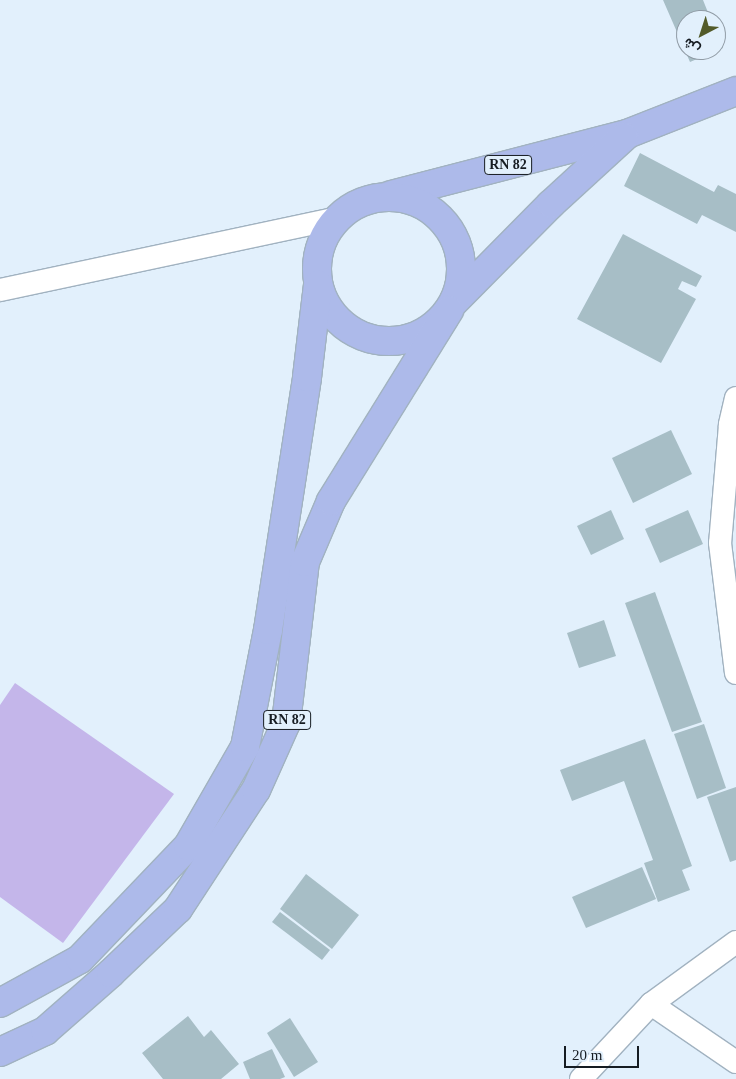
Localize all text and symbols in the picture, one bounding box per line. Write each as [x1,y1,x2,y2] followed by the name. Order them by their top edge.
[676,10,726,60] north arrow
[680,35,703,57] text: ش
[483,154,533,176] road number: RN 82
[262,708,312,732] road number: RN 82
[566,1036,641,1068] scale bar
[572,1047,602,1063] text: 20 m

